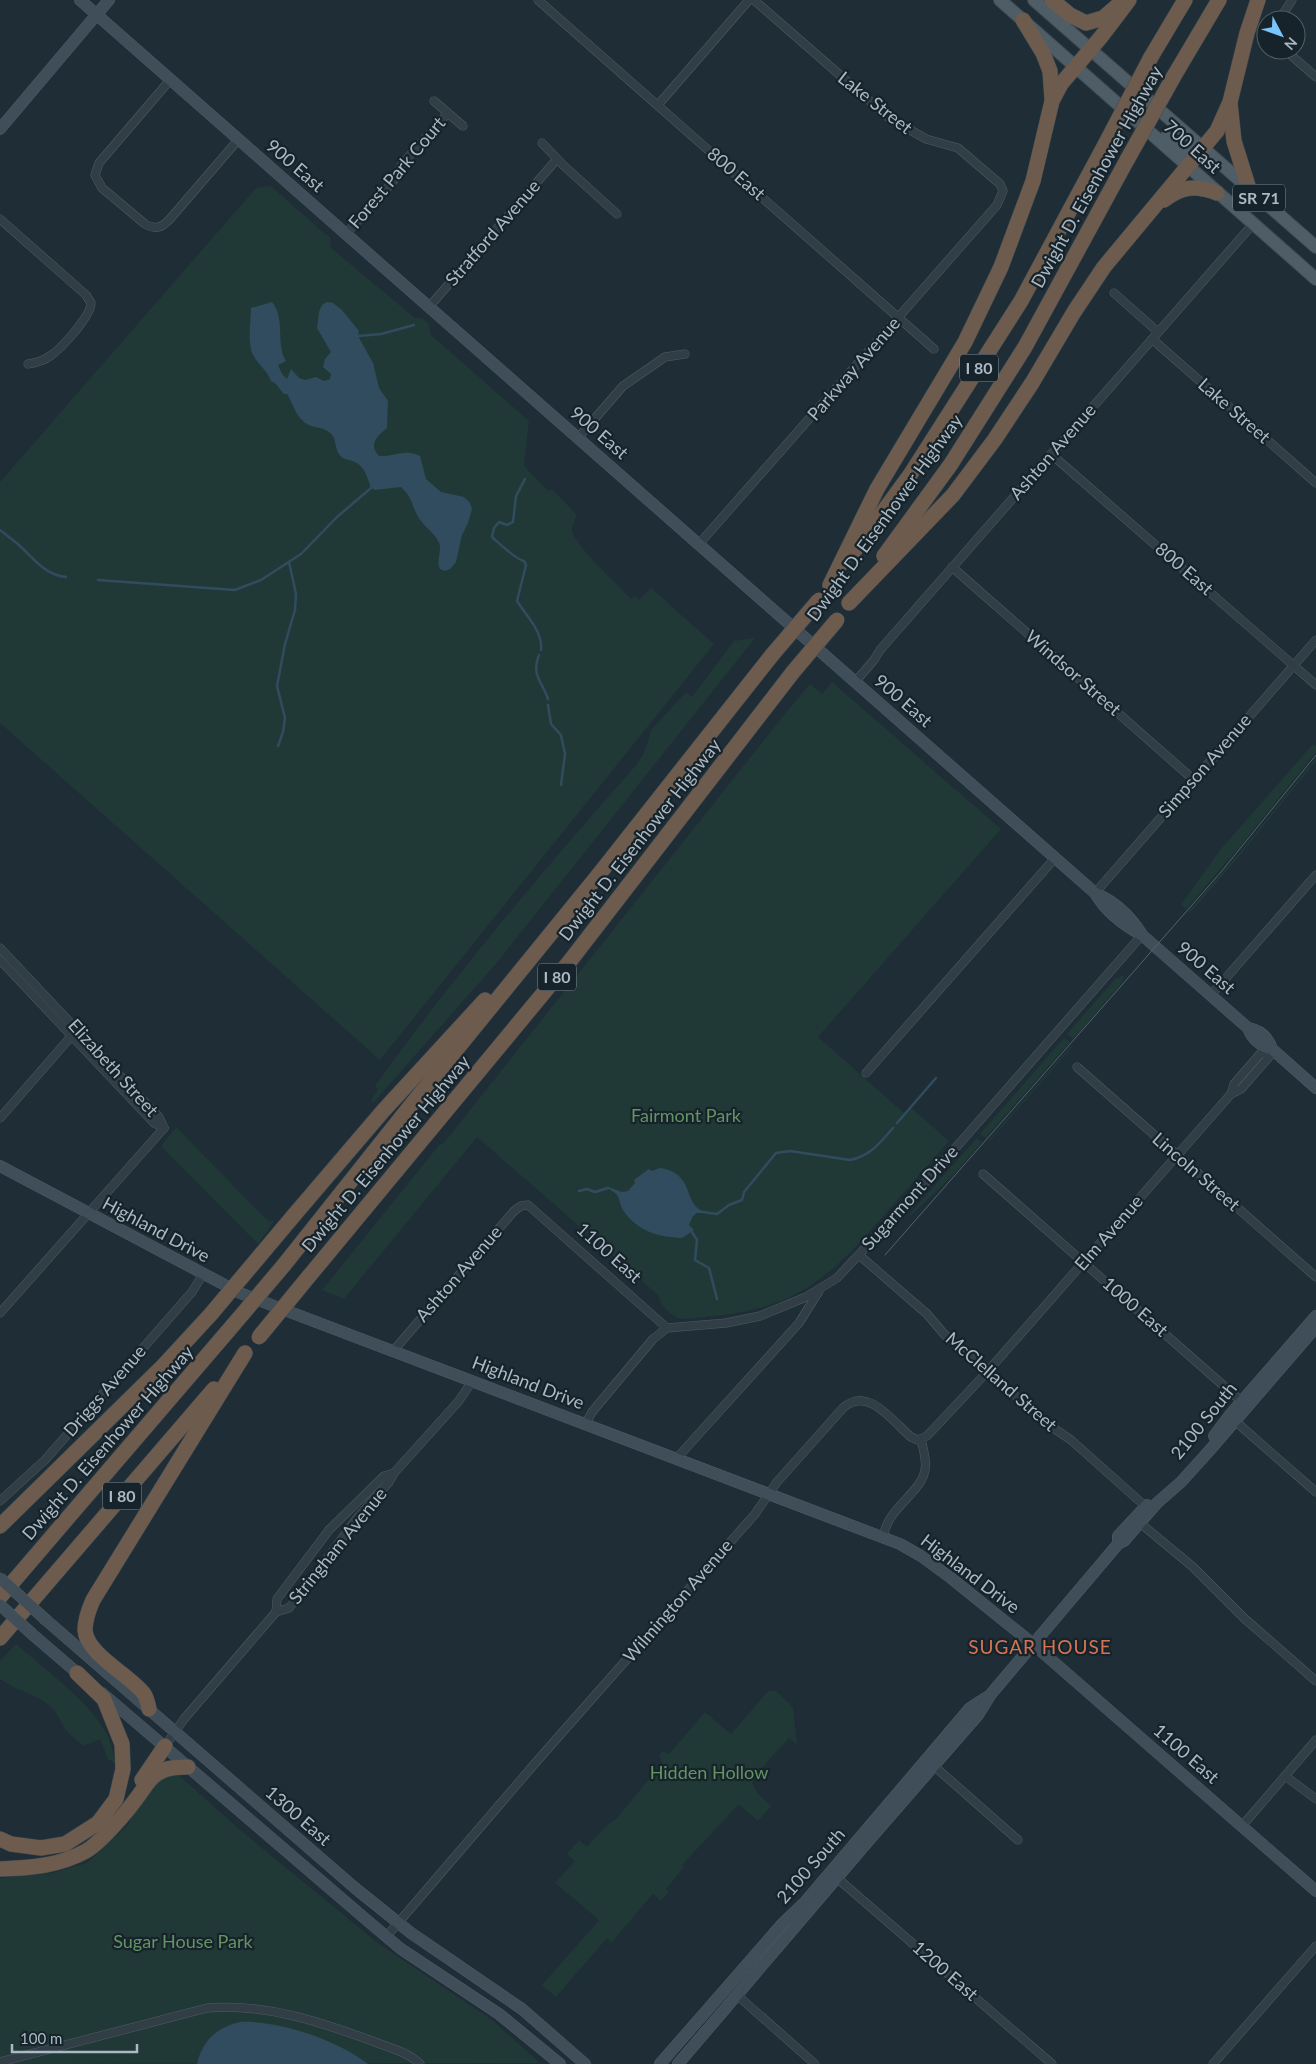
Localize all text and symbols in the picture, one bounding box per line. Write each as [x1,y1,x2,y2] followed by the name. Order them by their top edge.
[1256,10,1306,60] north arrow
[1281,34,1301,54] text: N
[1026,61,1167,291] street label: Dwight D. Eisenhower Highway
[834,66,918,138] street label: Lake Street
[343,112,450,233] street label: Forest Park Court
[1160,115,1226,178] street label: 700 East
[262,134,329,197] street label: 900 East
[703,142,770,205] street label: 800 East
[440,175,544,290] street label: Stratford Avenue
[1233,184,1285,212] road number: SR 71
[802,312,904,425] street label: Parkway Avenue
[960,354,998,382] road number: I 80
[1194,373,1276,448] street label: Lake Street
[1005,399,1100,504] street label: Ashton Avenue
[566,401,633,464] street label: 900 East
[802,409,967,625] street label: Dwight D. Eisenhower Highway
[1151,537,1218,600] street label: 800 East
[1021,625,1126,720] street label: Windsor Street
[870,669,937,732] street label: 900 East
[1153,709,1255,822] street label: Simpson Avenue
[553,733,725,945] street label: Dwight D. Eisenhower Highway
[1173,936,1240,999] street label: 900 East
[538,964,576,990] road number: I 80
[64,1014,164,1121] street label: Elizabeth Street
[296,1050,475,1256] street label: Dwight D. Eisenhower Highway
[631,1104,742,1126] park label: Fairmont Park
[1148,1127,1245,1216] street label: Lincoln Street
[856,1140,962,1254] street label: Sugarmont Drive
[1069,1190,1147,1275] street label: Elm Avenue
[99,1192,214,1267] street label: Highland Drive
[573,1217,647,1288] street label: 1100 East
[411,1221,506,1326] street label: Ashton Avenue
[1098,1272,1173,1341] street label: 1000 East
[942,1327,1062,1436] street label: McClelland Street
[17,1340,198,1544] street label: Dwight D. Eisenhower Highway
[58,1340,150,1441] street label: Driggs Avenue
[469,1351,587,1414] street label: Highland Drive
[1165,1377,1241,1463] street label: 2100 South
[103,1482,141,1510] road number: I 80
[284,1483,391,1608] street label: Stringham Avenue
[917,1529,1024,1618] street label: Highland Drive
[618,1534,737,1666] street label: Wilmington Avenue
[968,1635,1112,1658] district label: SUGAR HOUSE
[1149,1719,1224,1788] street label: 1100 East
[650,1761,768,1783] park label: Hidden Hollow
[261,1781,336,1850] street label: 1300 East
[771,1823,849,1908] street label: 2100 South
[113,1930,254,1952] park label: Sugar House Park
[908,1936,983,2005] street label: 1200 East
[12,2022,138,2054] scale bar
[20,2029,62,2047] text: 100 m

